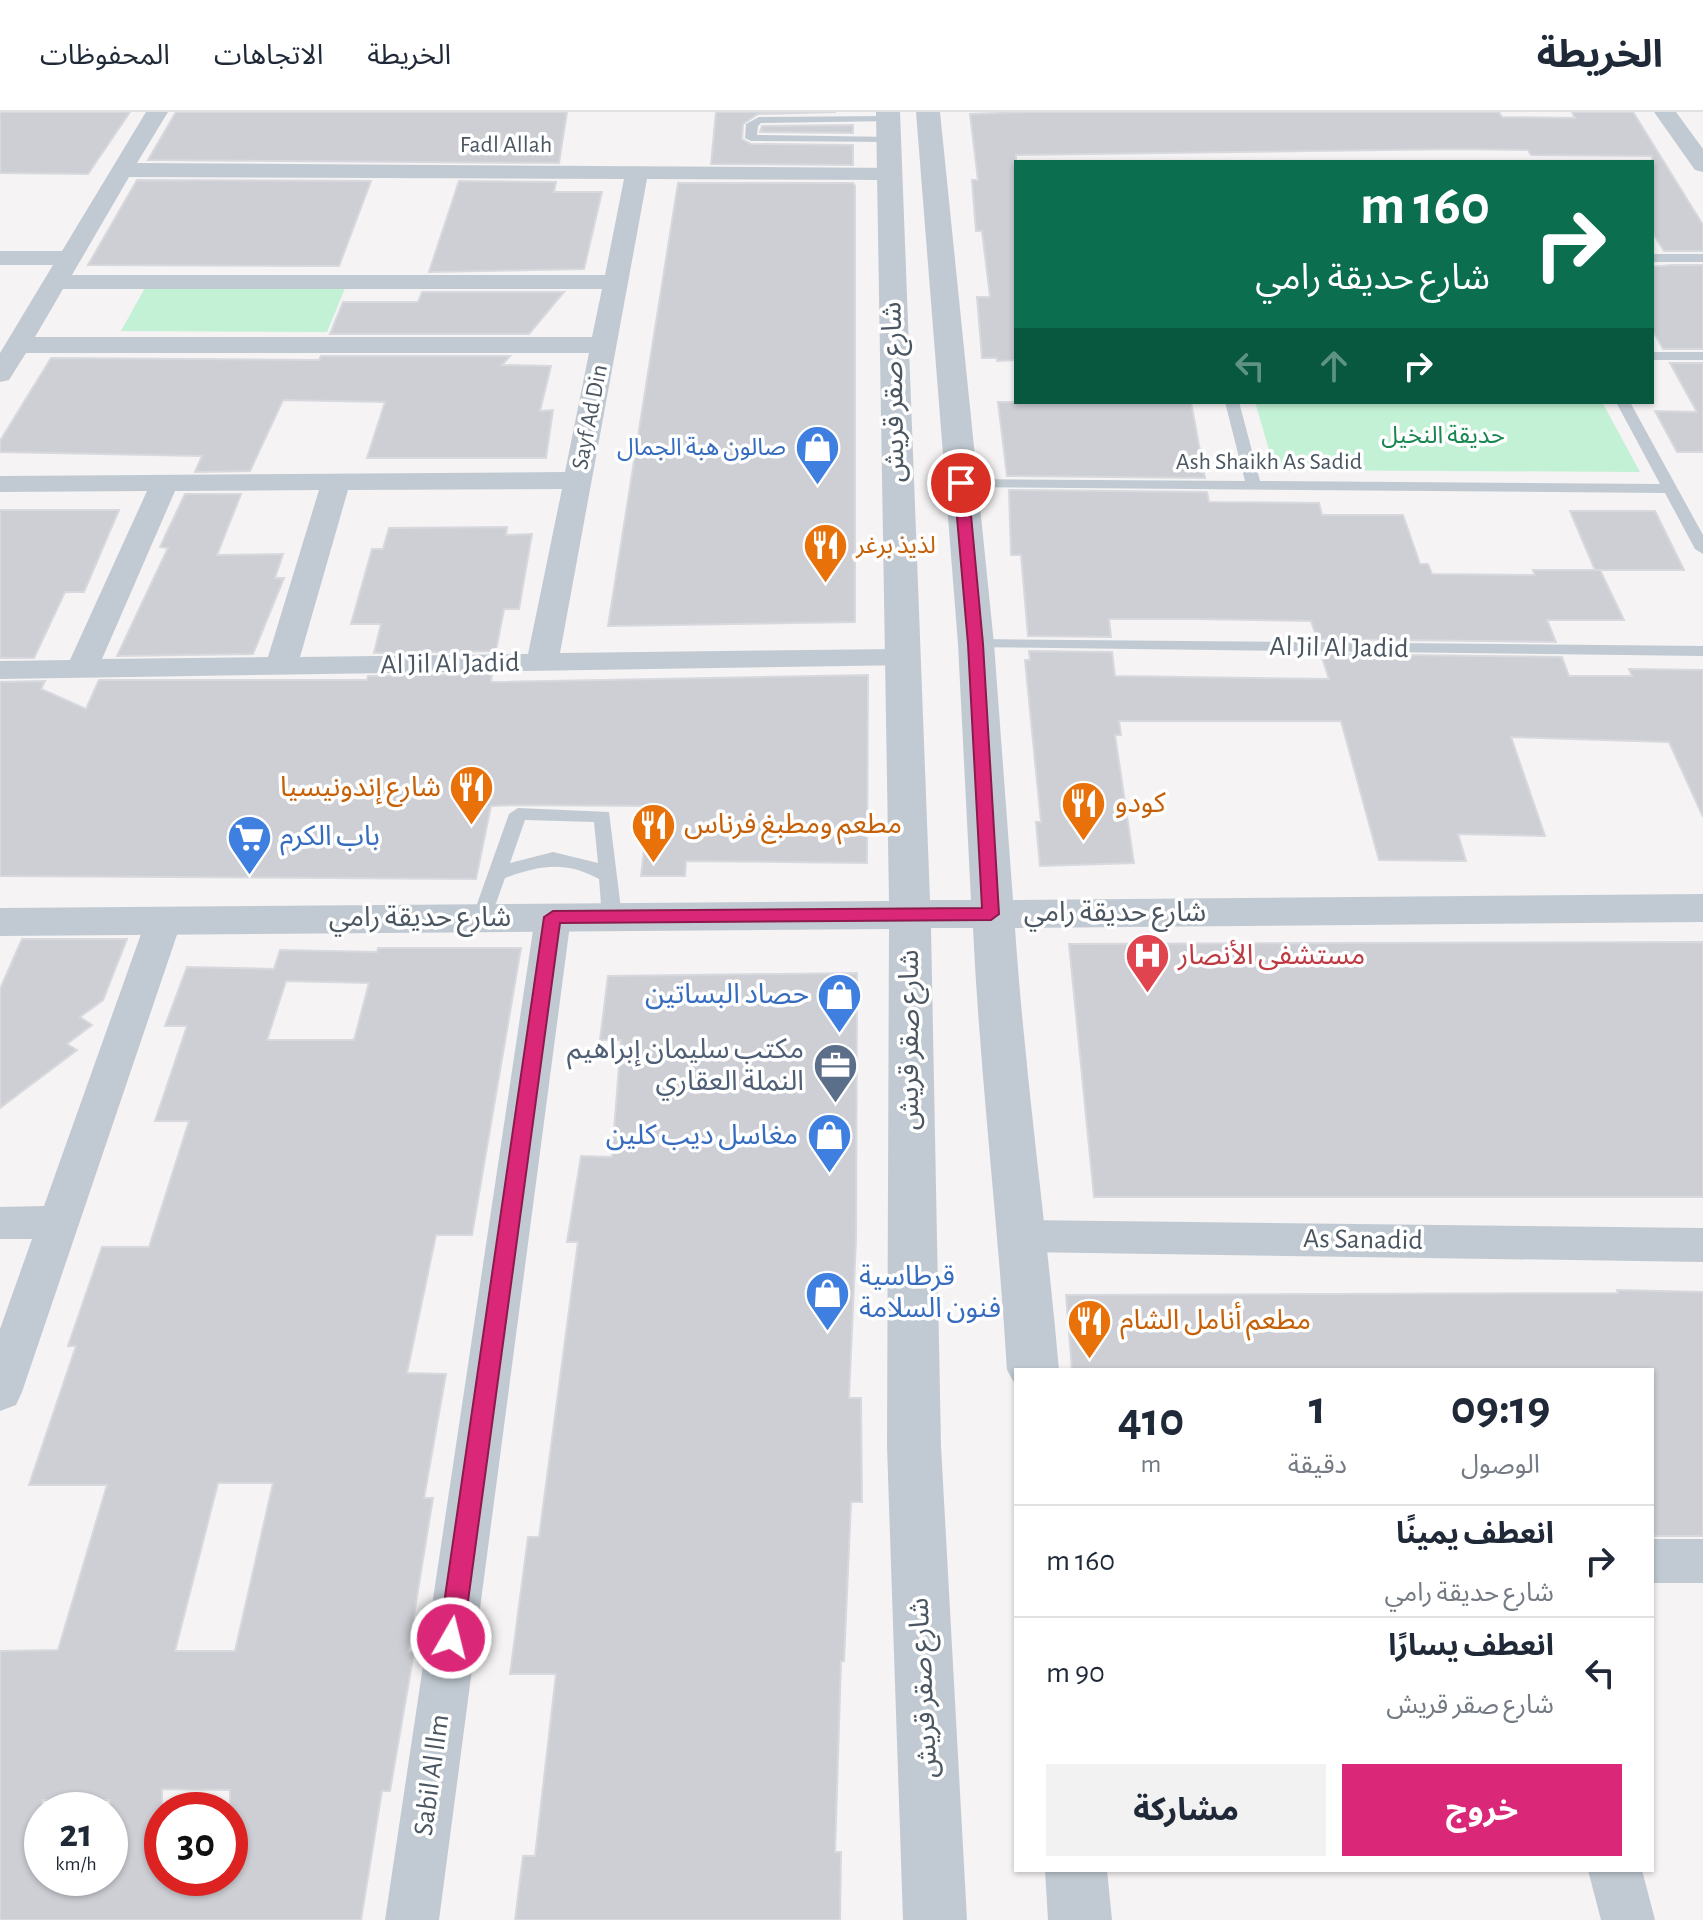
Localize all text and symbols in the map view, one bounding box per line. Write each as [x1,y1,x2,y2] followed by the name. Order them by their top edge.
[1537,37,1663,75] text: الخريطة
[40,42,170,70] text: المحفوظات
[214,42,323,70] text: الاتجاهات
[367,42,451,70] text: الخريطة
[460,133,552,157] street label: Fadl Allah
[1360,178,1490,234] text: 160 m
[1518,192,1622,296] icon: right
[1255,260,1490,296] text: شارع حديقة رامي
[878,301,915,483] street label: شارع صقر قريش
[1228,344,1272,388] icon: left
[1312,344,1356,388] icon: ahead
[1396,344,1440,388] icon: right
[568,362,612,472] street label: Sayf Ad Din
[793,424,841,487] shop icon: صالون هبة الجمال
[1381,424,1505,448] park label: حديقة النخيل
[617,436,786,461] place label: صالون هبة الجمال
[927,449,995,517] pin
[1176,450,1362,474] street label: Ash Shaikh As Sadid
[939,461,983,505] icon: arrive
[801,522,849,585] restaurant icon: لذيذ برغر
[855,534,936,559] place label: لذيذ برغر
[1269,633,1409,663] street label: Al Jil Al Jadid
[380,649,520,679] street label: Al Jil Al Jadid
[448,764,496,827] restaurant icon: شارع إندونيسيا
[280,774,441,807] place label: شارع إندونيسيا
[1060,780,1108,843] restaurant icon: كودو
[1115,790,1166,819] place label: كودو
[629,801,677,864] restaurant icon: مطعم ومطبغ فرناس
[684,811,902,845] place label: مطعم ومطبغ فرناس
[225,813,273,876] supermarket icon: باب الكرم
[280,823,380,856] place label: باب الكرم
[1024,899,1206,932] street label: شارع حديقة رامي
[329,904,511,937] street label: شارع حديقة رامي
[1123,932,1171,995] hospital icon: مستشفى الأنصار
[1177,939,1365,971] place label: مستشفى الأنصار
[896,950,929,1130] street label: شارع صقر قريش
[816,971,864,1034] shop icon: حصاد البساتين
[645,981,809,1010] place label: حصاد البساتين
[567,1036,804,1101] place label: مكتب سليمان إبراهيم النملة العقاري
[811,1042,859,1105] office icon: مكتب سليمان إبراهيم النملة العقاري
[805,1112,853,1175] shop icon: مغاسل ديب كلين
[606,1122,798,1151] place label: مغاسل ديب كلين
[1303,1225,1423,1255] street label: As Sanadid
[859,1263,1001,1324] place label: قرطاسية فنون السلامة
[804,1269,852,1332] shop icon: قرطاسية فنون السلامة
[1065,1297,1113,1360] restaurant icon: مطعم أنامل الشام
[1120,1301,1311,1341] place label: مطعم أنامل الشام
[1309,1385,1326,1433] text: 1
[1451,1385,1550,1433] text: 09:19
[1118,1397,1184,1445] text: 410
[1141,1451,1161,1477] text: m
[1288,1452,1347,1478] text: دقيقة
[1461,1452,1540,1478] text: الوصول
[1396,1519,1554,1549] text: انعطف يمينًا
[1578,1539,1622,1583] icon: right
[1046,1546,1115,1576] text: 160 m
[1384,1580,1554,1606] text: شارع حديقة رامي
[409,1596,493,1680] position arrow
[905,1597,948,1779] street label: شارع صقر قريش
[1388,1631,1554,1661] text: انعطف يسارًا
[1578,1651,1622,1695] icon: left
[1046,1658,1105,1688] text: 90 m
[1386,1692,1554,1718] text: شارع صقر قريش
[410,1713,454,1837] street label: Sabil Al llm
[1046,1764,1326,1856] button: مشاركة
[1342,1764,1622,1856] button: خروج
[144,1792,248,1896] speed limit sign: 30
[59,1814,93,1854] text: 21
[55,1854,97,1874] text: km/h

